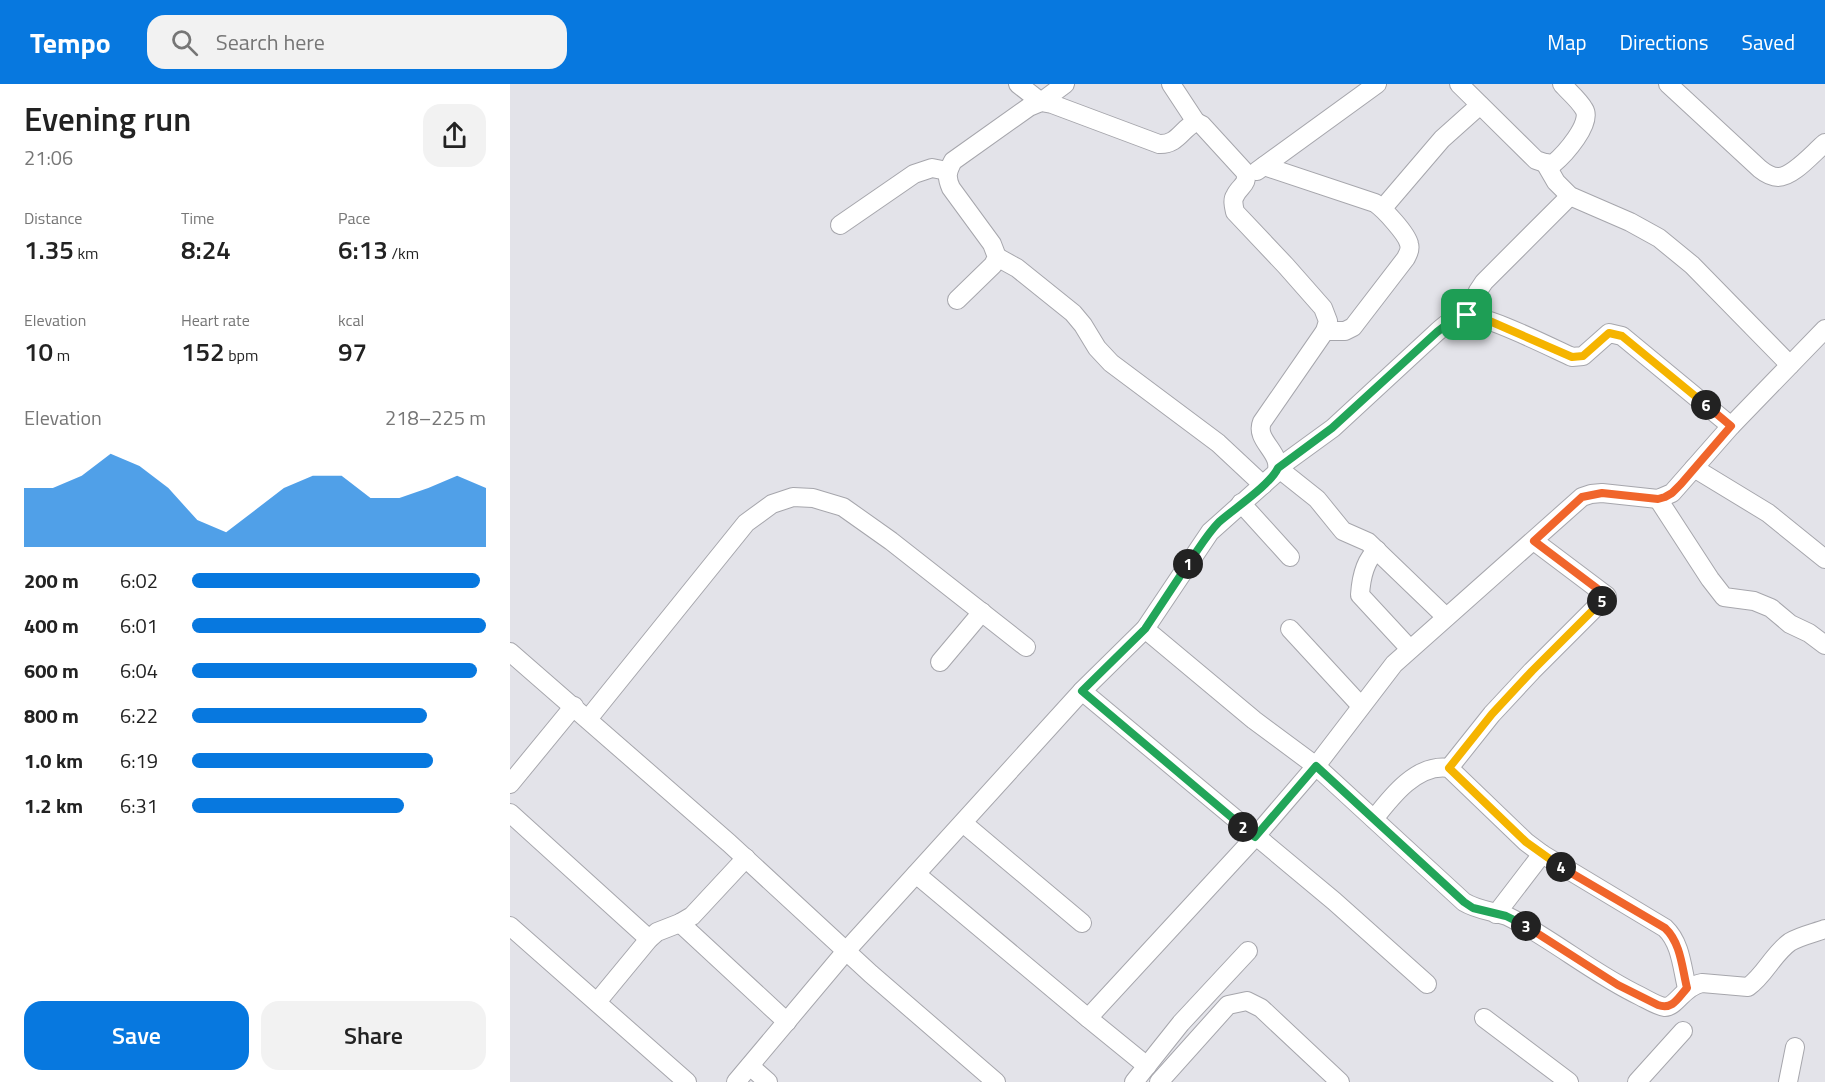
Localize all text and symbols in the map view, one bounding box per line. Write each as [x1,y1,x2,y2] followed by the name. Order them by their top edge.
[147,15,567,69] search box
[30,21,111,64] text: Tempo
[216,25,325,59] text: Search here
[168,26,201,59] icon: search
[1547,26,1587,58] text: Map
[1620,26,1709,58] text: Directions
[1742,26,1795,58] text: Saved
[24,94,191,144] text: Evening run
[423,104,486,167] button: share
[24,142,73,173] text: 21:06
[24,206,82,230] text: Distance
[181,206,214,230] text: Time
[338,206,370,230] text: Pace
[24,230,74,269] text: 1.35
[181,230,231,269] text: 8:24
[338,230,388,269] text: 6:13
[74,241,98,265] text: km
[388,241,419,265] text: /km
[1441,289,1492,340] pin
[1450,298,1483,331] icon: arrive
[24,308,86,332] text: Elevation
[181,308,250,332] text: Heart rate
[338,308,364,332] text: kcal
[24,332,53,371] text: 10
[181,332,225,371] text: 152
[338,332,367,371] text: 97
[53,343,70,367] text: m
[225,343,258,367] text: bpm
[1691,390,1721,420] pin: 6
[1702,393,1710,417] text: 6
[24,402,102,433] text: Elevation
[385,402,486,433] text: 218–225 m
[1173,549,1203,579] pin: 1
[1184,552,1192,576] text: 1
[24,565,79,596] text: 200 m
[120,565,158,596] text: 6:02
[1587,586,1617,616] pin: 5
[1598,589,1606,613] text: 5
[24,610,79,641] text: 400 m
[120,610,158,641] text: 6:01
[24,655,79,686] text: 600 m
[120,655,158,686] text: 6:04
[24,700,79,731] text: 800 m
[120,700,158,731] text: 6:22
[24,745,83,776] text: 1.0 km
[120,745,158,776] text: 6:19
[24,790,83,821] text: 1.2 km
[120,790,158,821] text: 6:31
[1228,812,1258,842] pin: 2
[1239,815,1247,839] text: 2
[1546,852,1576,882] pin: 4
[1557,855,1565,879] text: 4
[1511,911,1541,941] pin: 3
[1522,914,1530,938] text: 3
[24,1001,249,1070] button: Save
[261,1001,486,1070] button: Share

